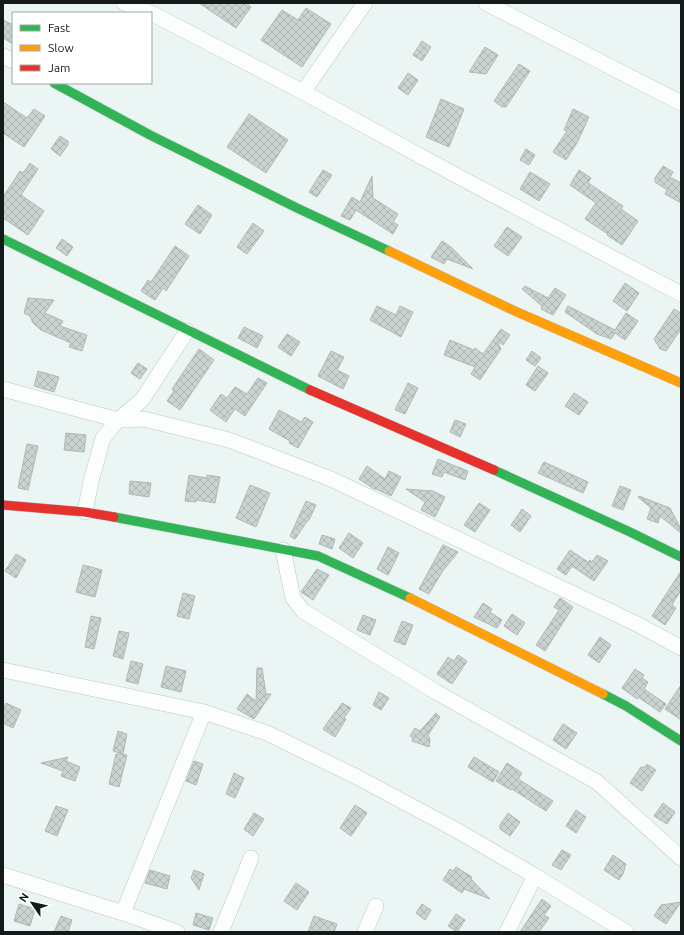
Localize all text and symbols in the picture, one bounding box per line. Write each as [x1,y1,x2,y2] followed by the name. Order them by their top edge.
[12,12,152,84] legend
[48,21,70,34] text: Fast
[48,41,74,54] text: Slow
[48,61,70,74] text: Jam
[12,883,52,923] north arrow
[16,891,31,904] text: N

